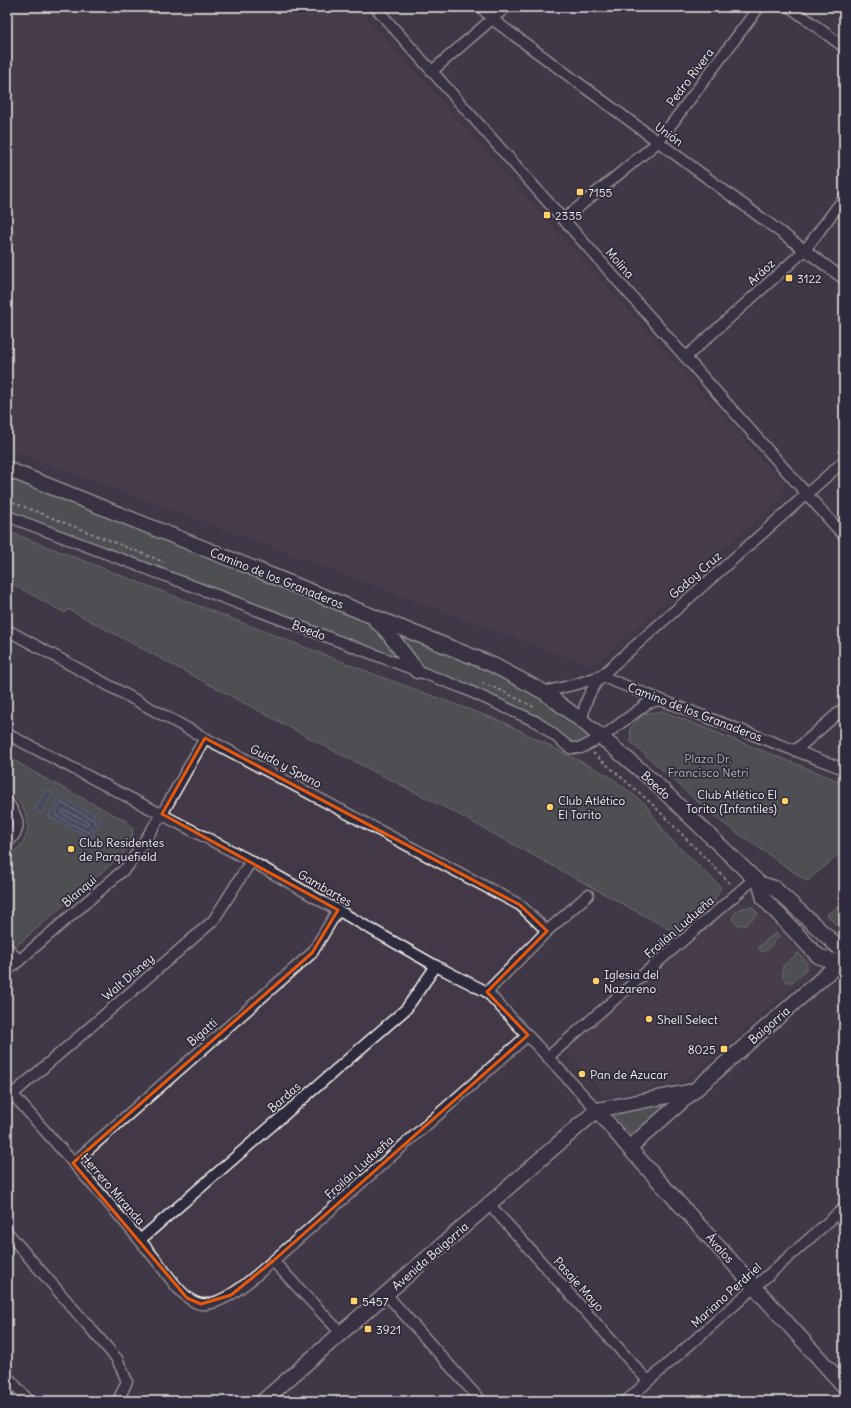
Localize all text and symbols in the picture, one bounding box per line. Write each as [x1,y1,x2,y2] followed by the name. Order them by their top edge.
[663,45,717,109] street label: Pedro Rivera
[652,119,686,149] street label: Unión
[588,185,613,200] place label: 7155
[575,187,585,197] marker: 7155
[555,208,582,223] place label: 2335
[542,210,552,220] marker: 2335
[603,245,638,281] street label: Molina
[744,256,778,288] street label: Aráoz
[797,271,822,286] place label: 3122
[784,273,794,283] marker: 3122
[208,544,346,612] street label: Camino de los Granaderos
[666,548,724,602] street label: Godoy Cruz
[290,617,328,643] street label: Boedo
[626,679,764,745] street label: Camino de los Granaderos
[248,741,325,791] street label: Guido y Spano
[667,751,749,780] park label: Plaza Dr. Francisco Netri
[638,768,674,803] street label: Boedo
[686,787,777,816] place label: Club Atlético El Torito (Infantiles)
[558,793,626,822] place label: Club Atlético El Torito
[780,796,790,806] marker: Club Atlético El Torito (Infantiles)
[545,802,555,812] marker: Club Atlético El Torito
[79,835,164,864] place label: Club Residentes de Parquefield
[66,844,76,854] marker: Club Residentes de Parquefield
[295,866,355,910] street label: Gambartes
[59,872,99,910] street label: Blanqui
[641,893,717,961] street label: Froilán Ludueña
[99,950,157,1004] street label: Walt Disney
[604,967,659,996] place label: Iglesia del Nazareno
[591,976,601,986] marker: Iglesia del Nazareno
[745,1003,793,1047] street label: Baigorria
[657,1012,718,1027] place label: Shell Select
[644,1014,654,1024] marker: Shell Select
[184,1015,220,1049] street label: Bigatti
[688,1042,716,1057] place label: 8025
[719,1044,729,1054] marker: 8025
[590,1067,668,1082] place label: Pan de Azucar
[577,1069,587,1079] marker: Pan de Azucar
[264,1079,304,1115] street label: Bardas
[321,1132,397,1202] street label: Froilán Ludueña
[78,1150,148,1228] street label: Herrero Miranda
[389,1219,471,1293] street label: Avenida Baigorria
[703,1230,737,1266] street label: Ávalos
[551,1254,608,1315] street label: Pasaje Mayo
[688,1260,764,1330] street label: Mariano Perdriel
[362,1294,389,1309] place label: 5457
[349,1296,359,1306] marker: 5457
[376,1322,401,1337] place label: 3921
[363,1324,373,1334] marker: 3921

